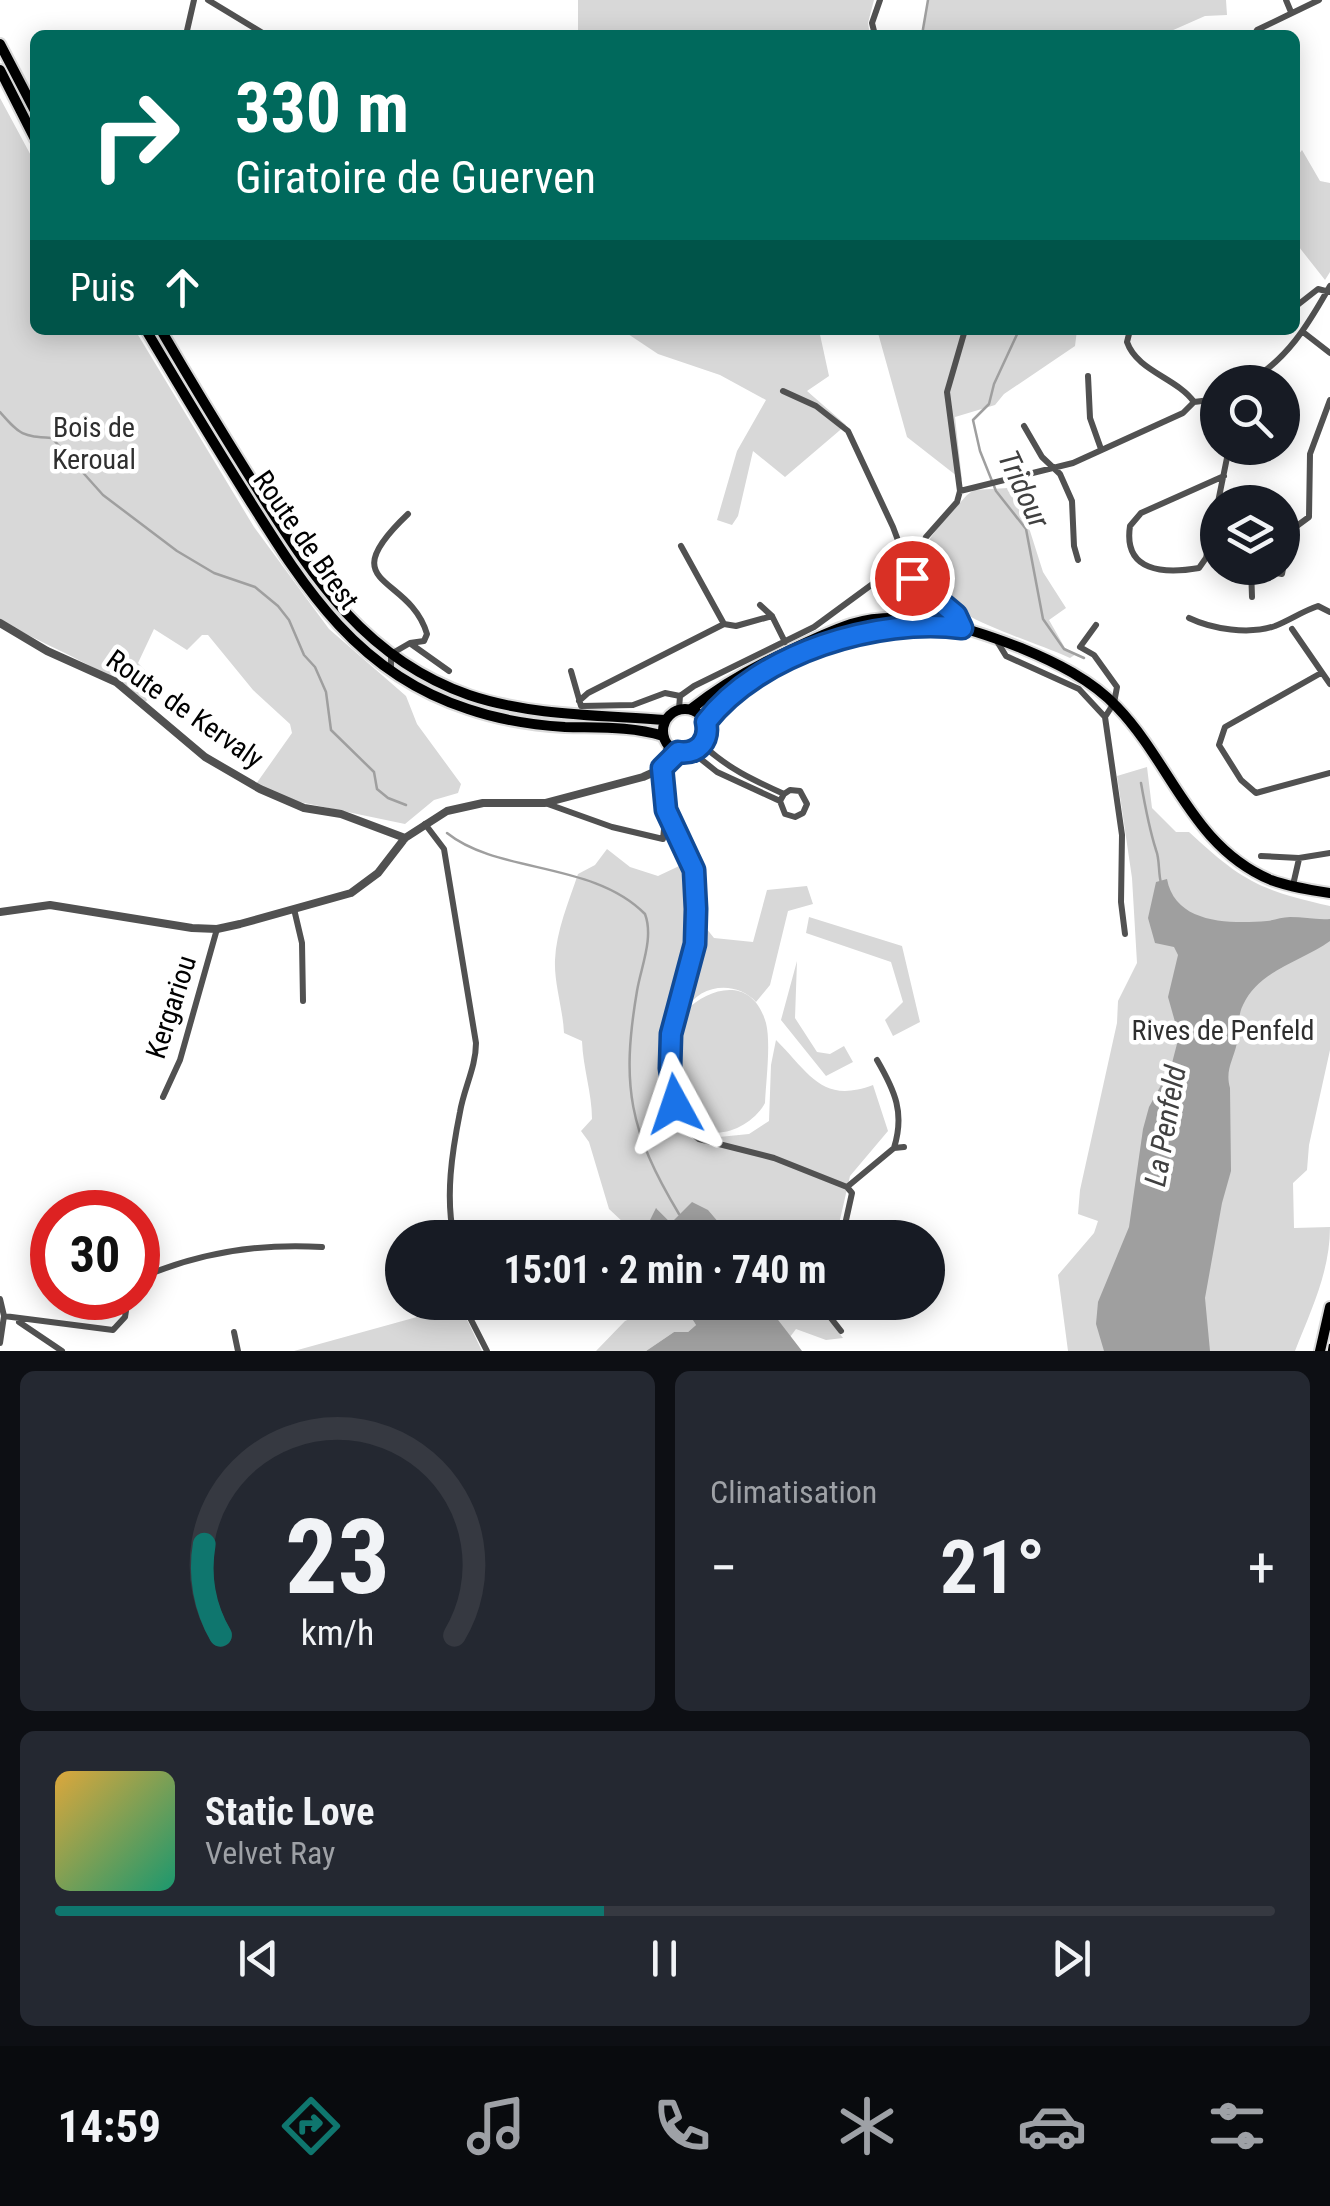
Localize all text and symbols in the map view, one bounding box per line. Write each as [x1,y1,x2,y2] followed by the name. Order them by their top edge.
[235,67,409,149] text: 330 m
[70,70,200,200] icon: right
[235,151,596,204] text: Giratoire de Guerven
[155,260,210,315] icon: ahead
[70,266,135,310] text: Puis
[1200,365,1300,585] map controls
[1200,365,1300,465] button: search
[52,411,136,476] park label: Bois de Keroual
[991,445,1058,534] water label: Tridour
[246,464,366,616] street label: Route de Brest
[1200,485,1300,585] button: layers
[870,536,955,621] pin
[885,551,940,606] icon: arrive
[100,643,270,775] street label: Route de Kervaly
[139,951,203,1063] street label: Kergariou
[1132,1014,1314,1047] park label: Rives de Penfeld
[623,1052,727,1156] position arrow
[1137,1062,1193,1189] water label: La Penfeld
[30,1190,160,1320] speed limit sign: 30
[504,1248,826,1292] text: 15:01 · 2 min · 740 m
[710,1473,877,1511] text: Climatisation
[285,1497,390,1618] text: 23
[940,1523,1045,1611] text: 21°
[710,1536,738,1600] text: −
[1248,1536,1275,1600] text: +
[301,1612,374,1654] text: km/h
[205,1790,374,1834] text: Static Love
[205,1834,335,1872] text: Velvet Ray
[231,1931,286,1986] icon: previous
[637,1931,692,1986] icon: pause
[1044,1931,1099,1986] icon: next
[276,2091,346,2161] icon: directions
[461,2091,531,2161] icon: music
[647,2091,717,2161] icon: phone
[832,2091,902,2161] icon: climate
[1017,2091,1087,2161] icon: car
[1202,2091,1272,2161] icon: filters
[58,2100,161,2153] text: 14:59

